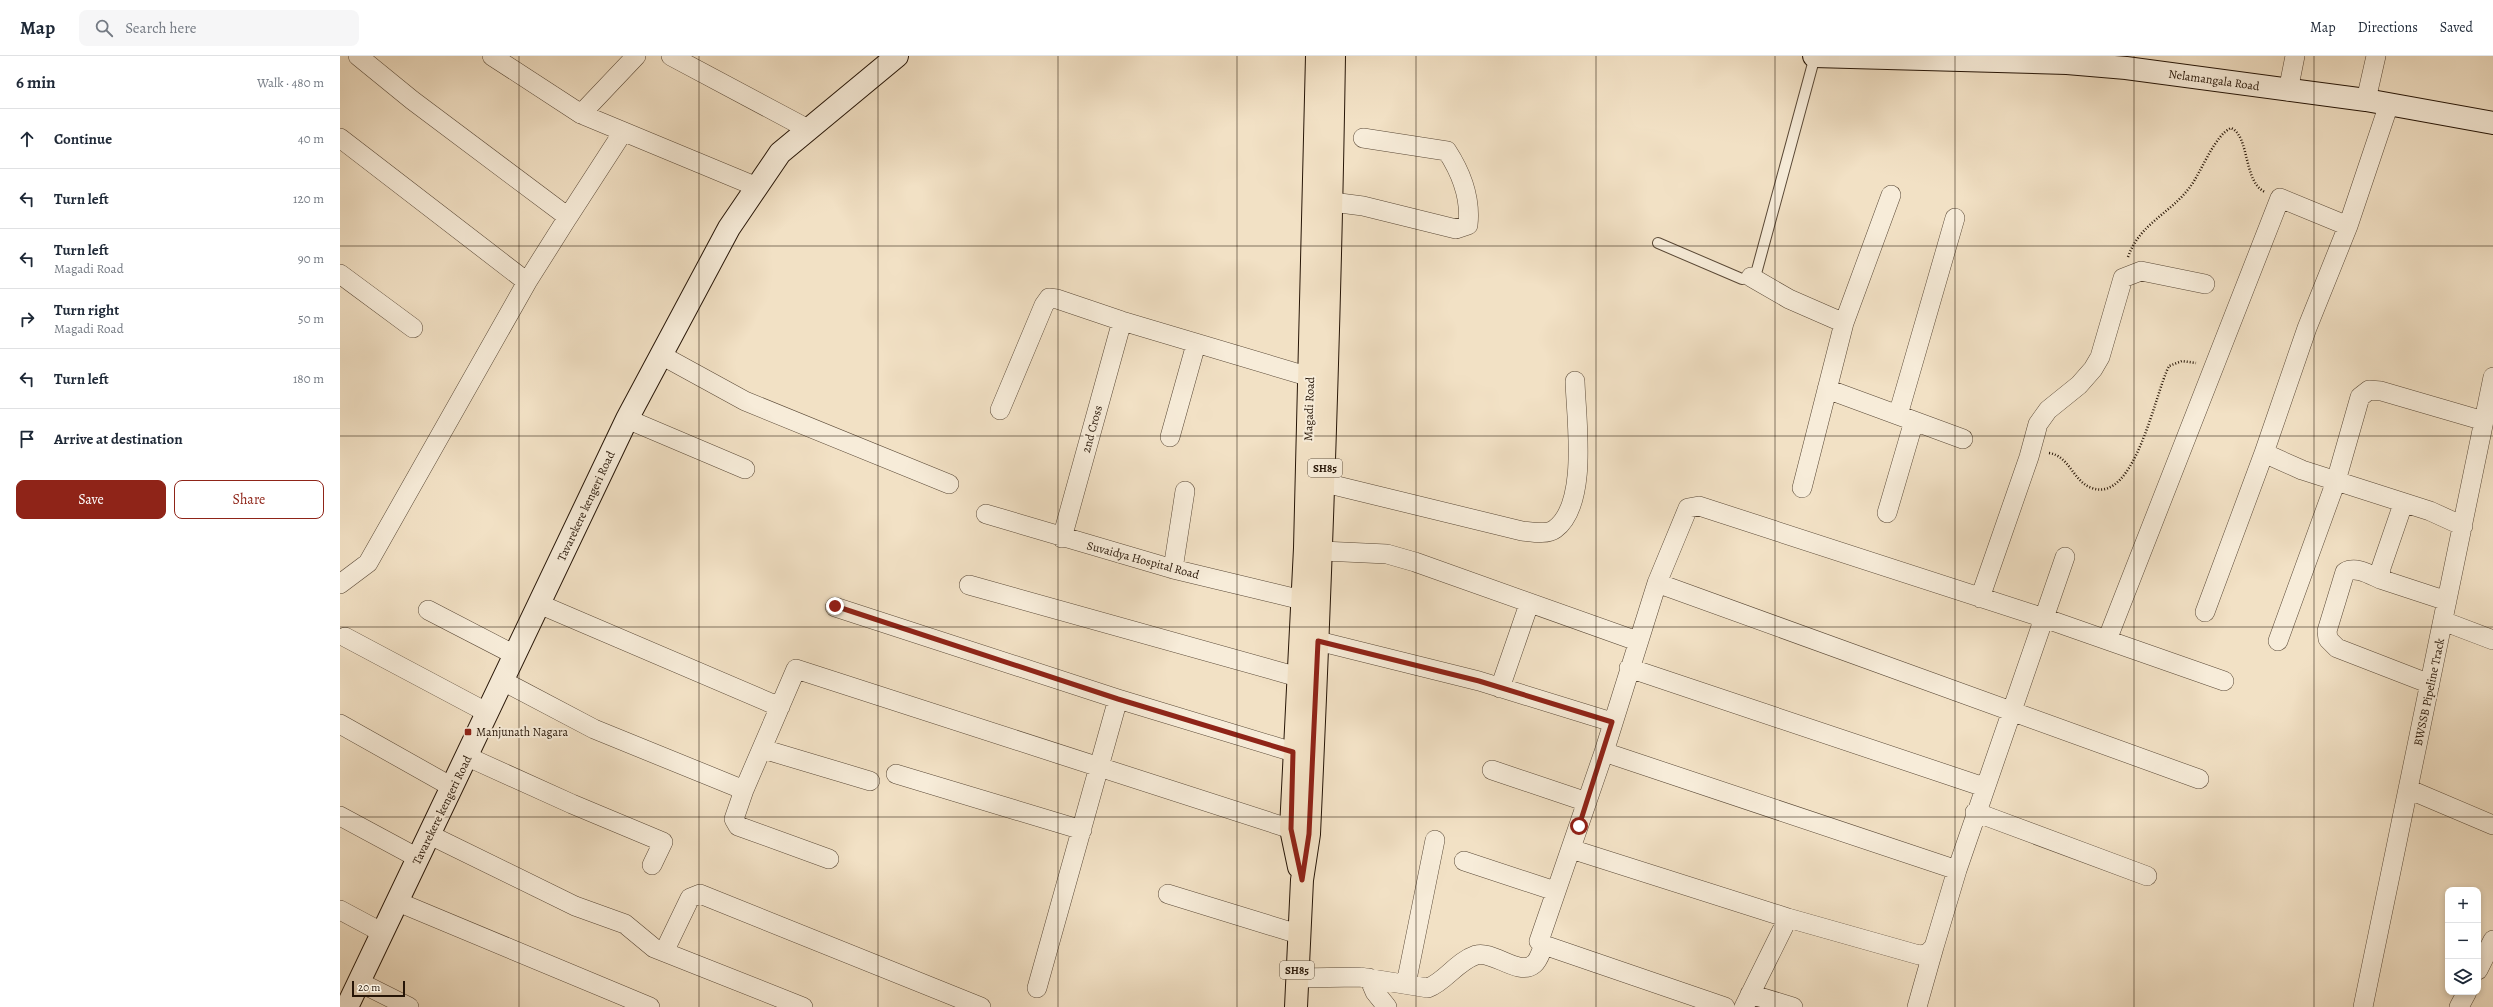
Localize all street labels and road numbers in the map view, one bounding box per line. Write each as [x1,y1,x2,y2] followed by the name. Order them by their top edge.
[2167,66,2261,94] street label: Nelamangala Road
[1300,376,1318,441] street label: Magadi Road
[1078,403,1106,454] street label: 2nd Cross
[553,448,619,564] street label: Tavarekere kengeri Road
[1308,459,1342,477] road number: SH85
[1085,537,1201,583] street label: Suvaidya Hospital Road
[2410,637,2448,747] street label: BWSSB Pipeline Track
[409,752,476,867] street label: Tavarekere kengeri Road
[1280,961,1314,979] road number: SH85

